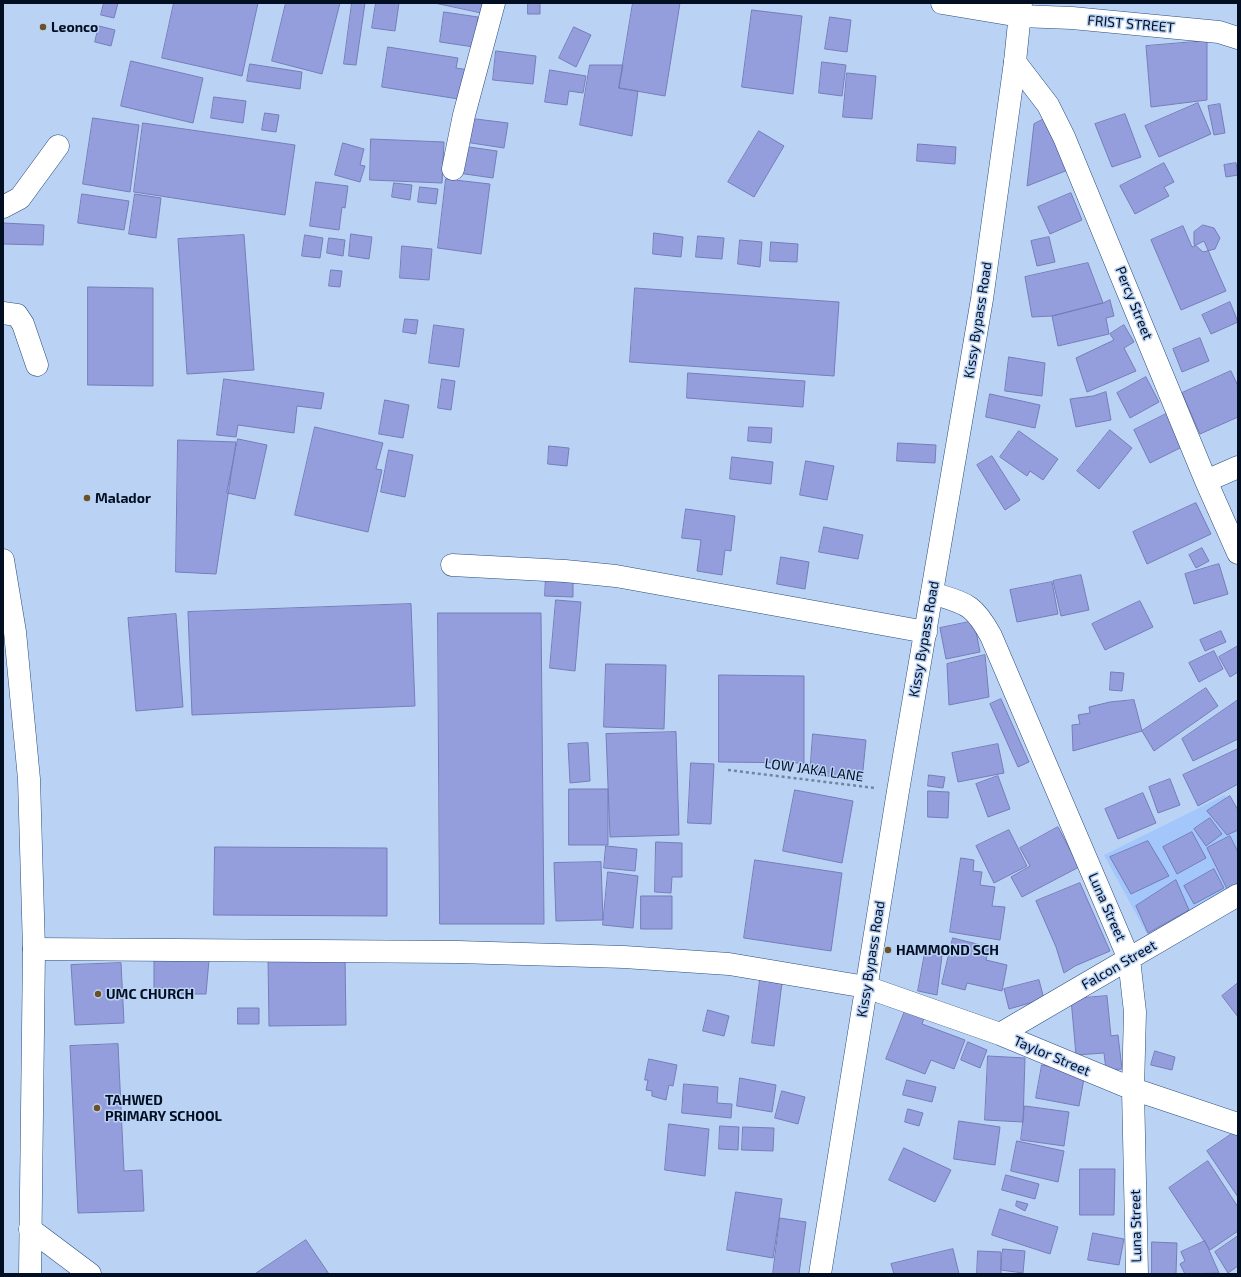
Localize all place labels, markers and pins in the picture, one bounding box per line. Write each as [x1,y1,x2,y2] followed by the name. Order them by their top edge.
[51,19,98,35] place label: Leonco
[38,22,48,32] marker: Leonco
[95,490,151,506] place label: Malador
[82,493,92,503] marker: Malador
[896,942,999,958] place label: HAMMOND SCH
[883,945,893,955] marker: HAMMOND SCH
[106,986,194,1002] place label: UMC CHURCH
[93,989,103,999] marker: UMC CHURCH
[105,1092,222,1124] place label: TAHWED PRIMARY SCHOOL
[92,1103,102,1113] marker: TAHWED PRIMARY SCHOOL

